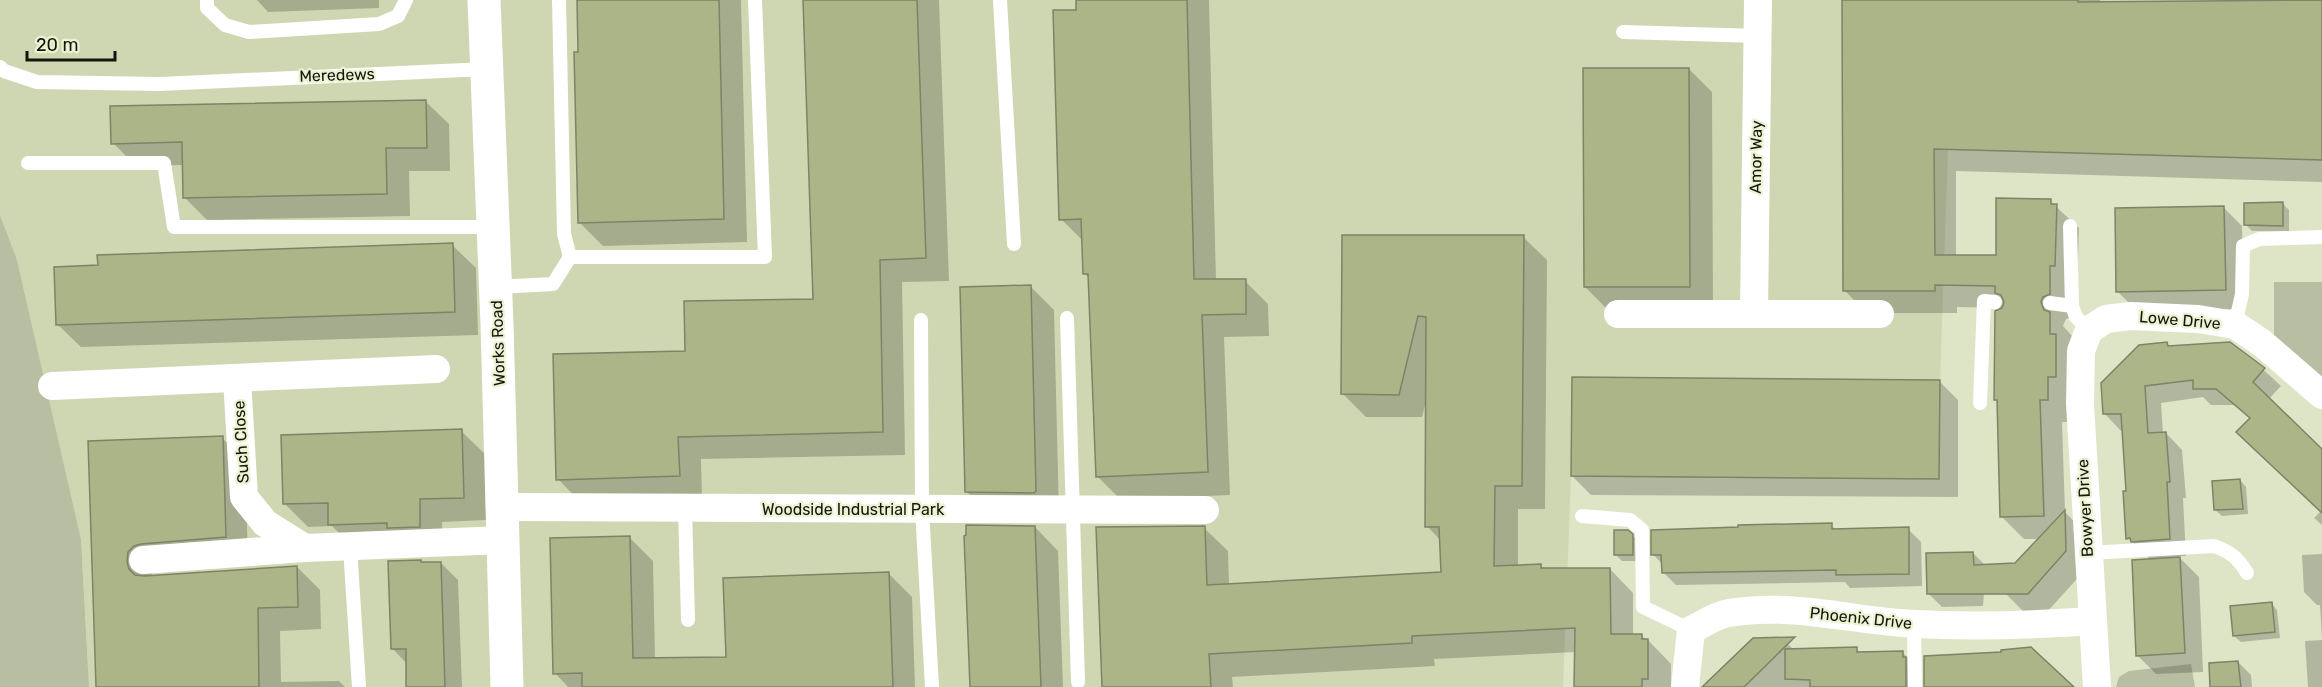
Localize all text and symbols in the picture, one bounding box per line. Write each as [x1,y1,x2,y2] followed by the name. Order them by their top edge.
[27,24,116,62] scale bar
[36,34,78,56] text: 20 m
[299,64,375,86] street label: Meredews
[1746,120,1766,194] street label: Amor Way
[487,300,509,386] street label: Works Road
[2138,307,2222,333] street label: Lowe Drive
[229,400,253,484] street label: Such Close
[2073,458,2097,558] street label: Bowyer Drive
[762,500,945,519] street label: Woodside Industrial Park
[1809,603,1913,633] street label: Phoenix Drive

